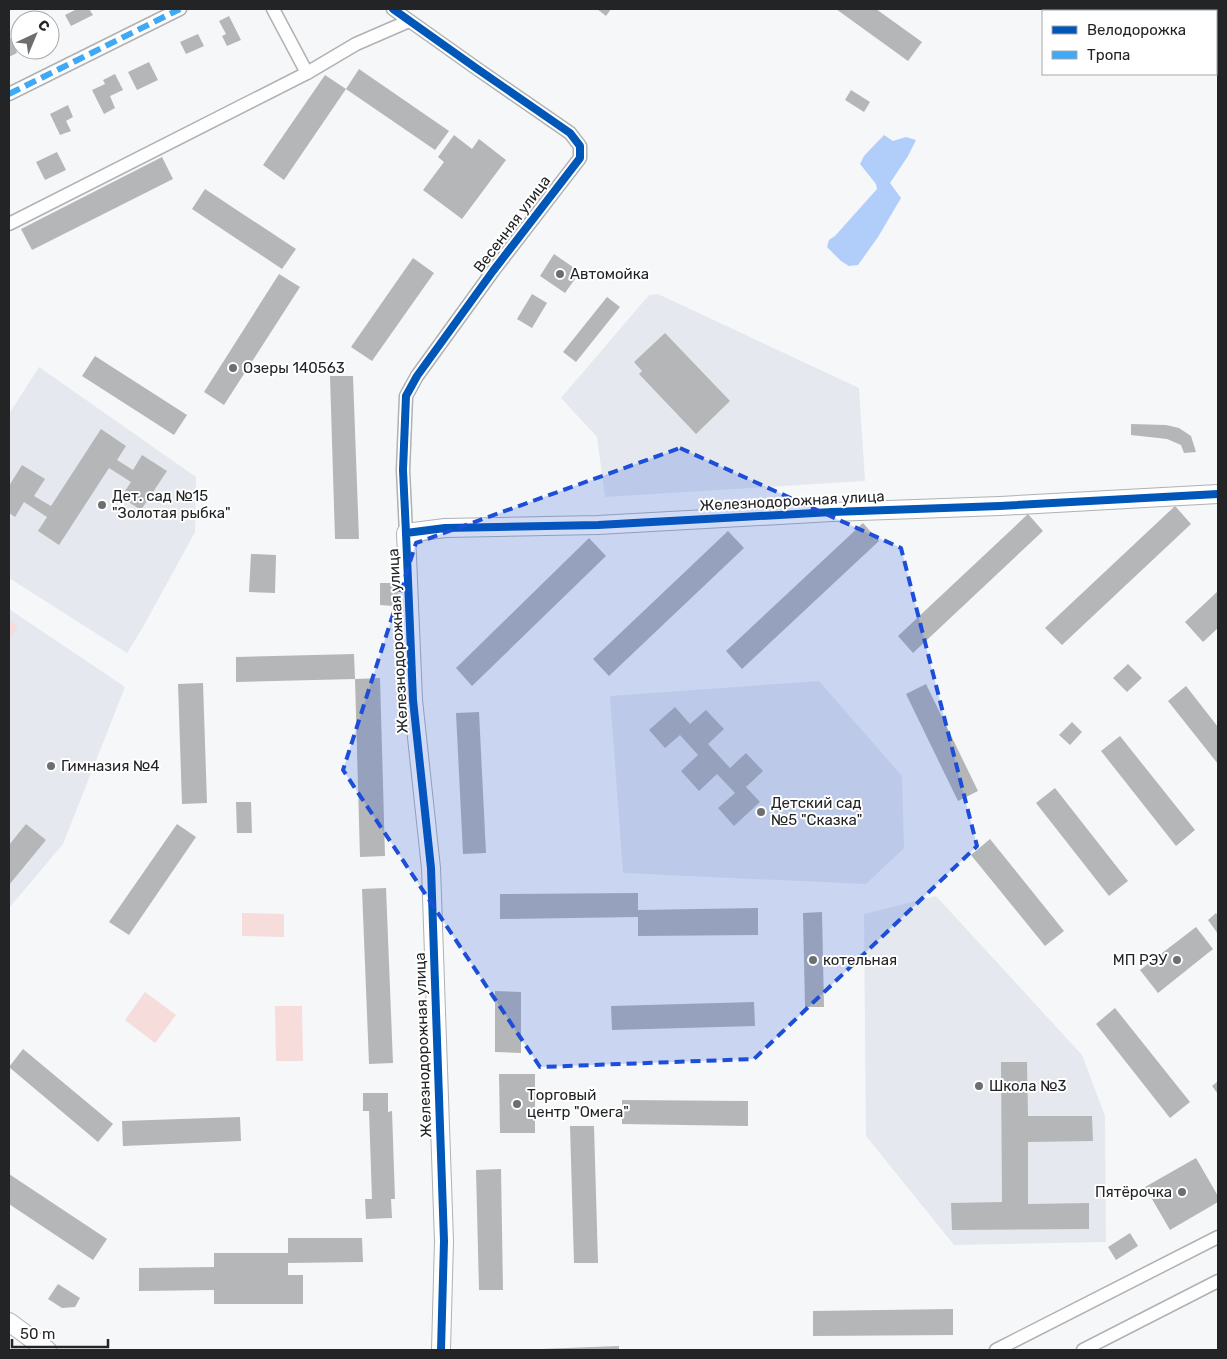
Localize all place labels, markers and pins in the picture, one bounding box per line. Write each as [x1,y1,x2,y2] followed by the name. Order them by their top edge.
[570,265,649,283] place label: Автомойка
[554,268,566,280] marker: Автомойка
[243,359,345,377] place label: Озеры 140563
[227,362,239,374] marker: Озеры 140563
[112,487,231,522] place label: Дет. сад №15 "Золотая рыбка"
[96,499,108,511] marker: Дет. сад №15 "Золотая рыбка"
[61,757,160,775] place label: Гимназия №4
[45,760,57,772] marker: Гимназия №4
[771,794,862,829] place label: Детский сад №5 "Сказка"
[755,806,767,818] marker: Детский сад №5 "Сказка"
[823,951,897,969] place label: котельная
[1113,951,1167,969] place label: МП РЭУ
[807,954,819,966] marker: котельная
[1171,954,1183,966] marker: МП РЭУ
[989,1077,1067,1095] place label: Школа №3
[973,1080,985,1092] marker: Школа №3
[527,1086,629,1121] place label: Торговый центр "Омега"
[511,1098,523,1110] marker: Торговый центр "Омега"
[1095,1183,1172,1201] place label: Пятёрочка
[1176,1186,1188,1198] marker: Пятёрочка

